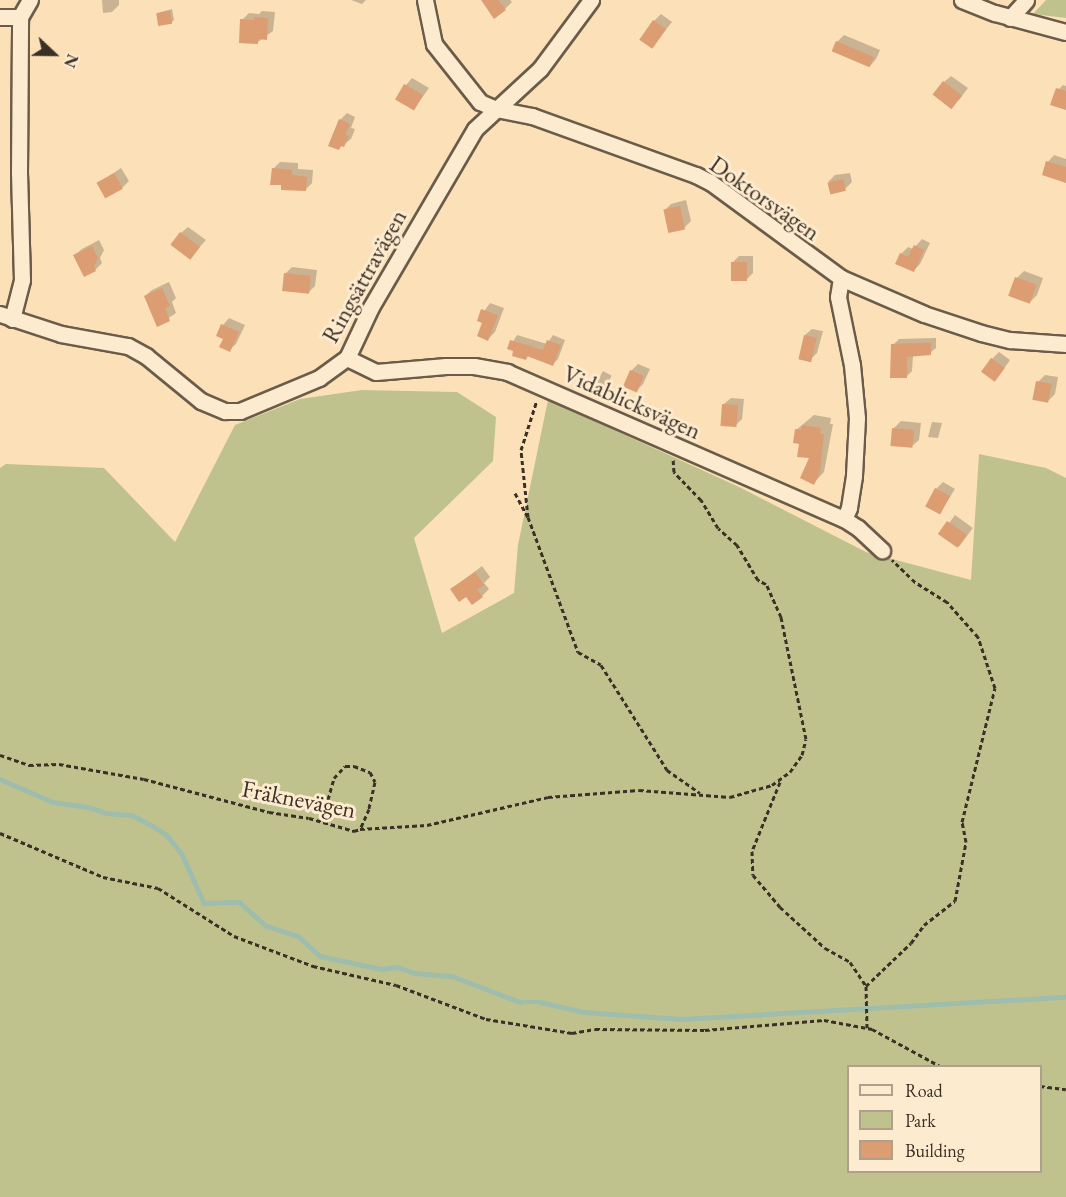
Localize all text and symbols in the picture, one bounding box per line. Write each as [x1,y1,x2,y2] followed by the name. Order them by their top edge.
[24,24,84,84] north arrow
[59,51,83,71] text: N
[704,149,826,247] street label: Doktorsvägen
[316,204,412,348] street label: Ringsättravägen
[559,359,705,445] street label: Vidablicksvägen
[240,774,358,824] street label: Fräknevägen
[847,1065,1042,1173] legend
[905,1079,943,1102] text: Road
[905,1109,936,1132] text: Park
[905,1139,965,1162] text: Building

